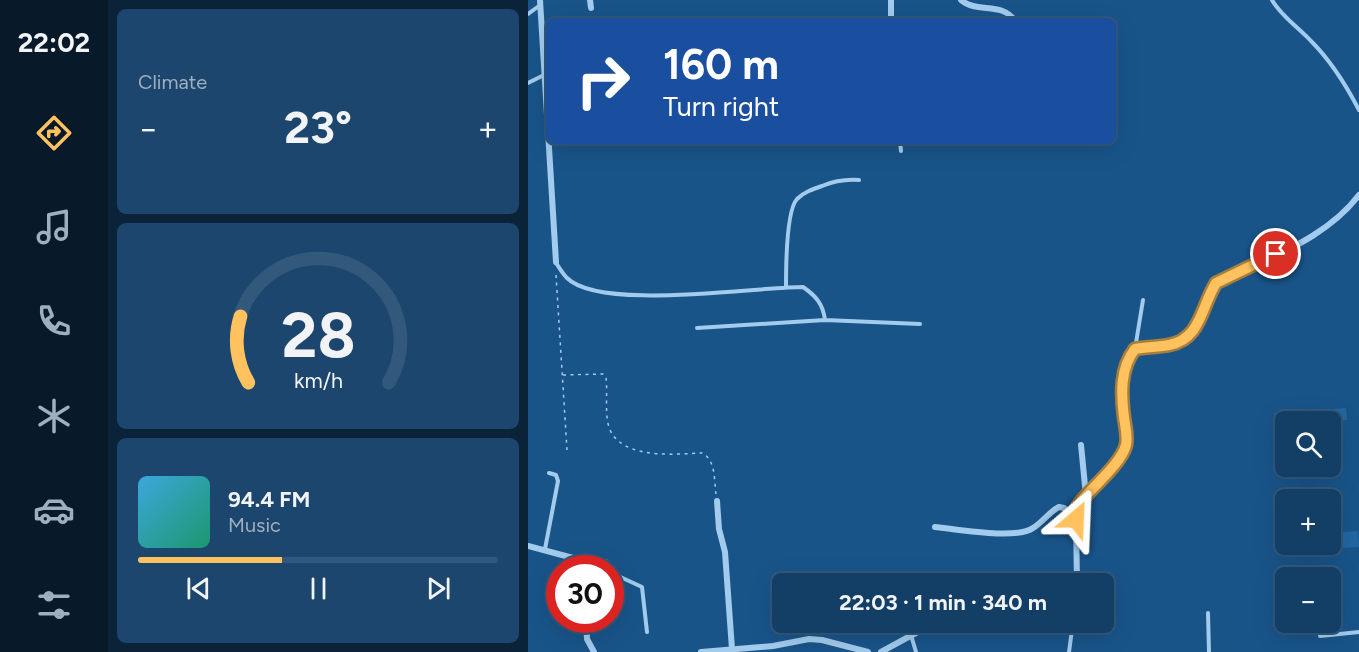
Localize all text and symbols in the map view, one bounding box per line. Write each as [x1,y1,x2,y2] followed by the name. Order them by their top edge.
[18,26,90,59] text: 22:02
[663,39,779,90] text: 160 m
[564,42,642,120] icon: right
[138,70,207,94] text: Climate
[663,90,779,123] text: Turn right
[284,100,352,154] text: 23°
[138,109,159,148] text: −
[477,109,498,148] text: +
[33,112,75,154] icon: directions
[33,206,75,248] icon: music
[1250,228,1301,279] pin
[1259,237,1292,270] icon: arrive
[281,298,355,373] text: 28
[33,300,75,342] icon: phone
[294,368,342,393] text: km/h
[33,395,75,437] icon: climate
[1275,411,1341,633] map controls
[1275,411,1341,477] button: search
[228,486,310,513] text: 94.4 FM
[1044,487,1108,551] position arrow
[33,489,75,531] icon: car
[1275,489,1341,555] button: +
[228,513,281,537] text: Music
[546,555,624,633] speed limit sign: 30
[1275,567,1341,633] button: −
[182,572,215,605] icon: previous
[302,572,335,605] icon: pause
[422,572,455,605] icon: next
[33,584,75,626] icon: filters
[839,589,1047,616] text: 22:03 · 1 min · 340 m

